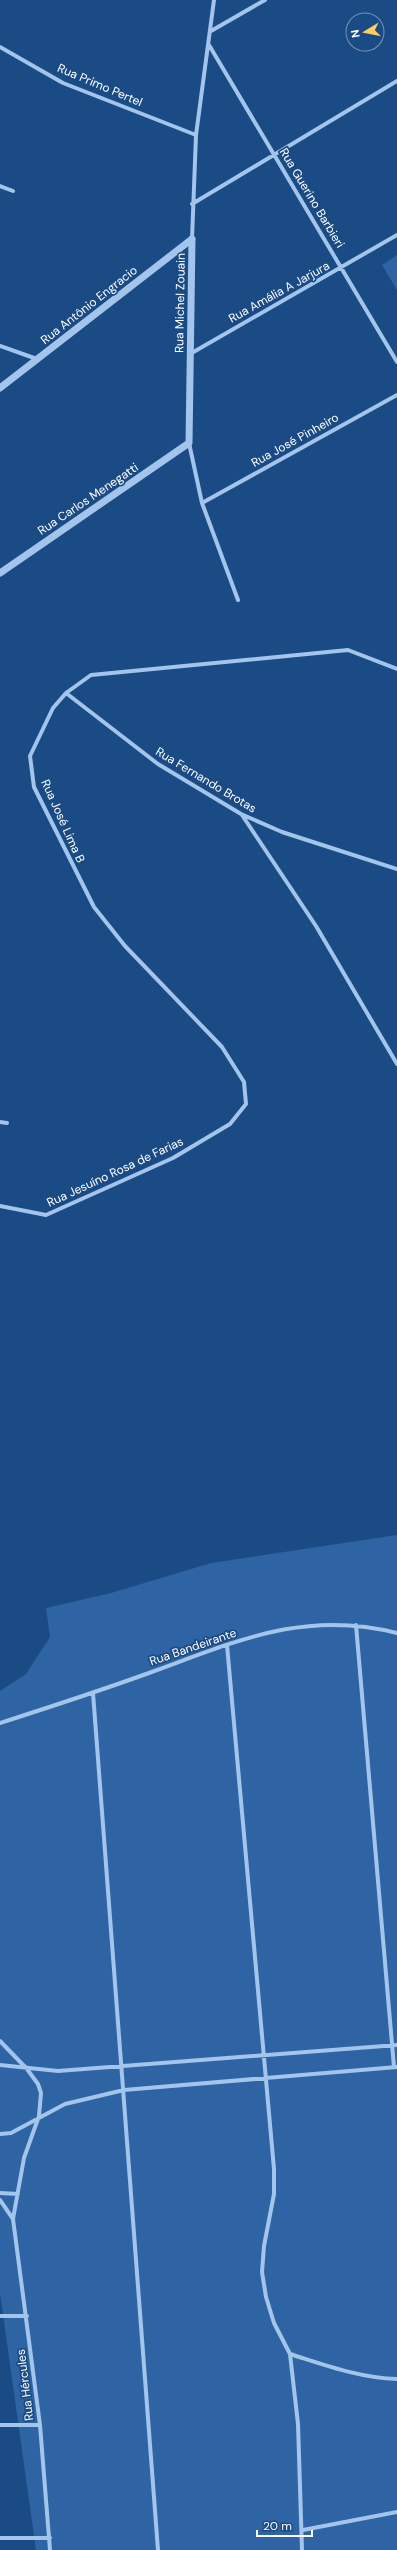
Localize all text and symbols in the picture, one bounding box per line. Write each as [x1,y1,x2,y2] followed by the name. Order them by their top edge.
[345,12,385,52] north arrow
[348,29,363,39] text: N
[55,60,145,110] street label: Rua Primo Pertel
[276,145,348,251] street label: Rua Guerino Barbieri
[171,253,189,353] street label: Rua Michel Zouain
[226,258,332,326] street label: Rua Amália A Jarjura
[37,262,141,348] street label: Rua Antônio Engracio
[248,409,342,471] street label: Rua José Pinheiro
[35,459,142,539] street label: Rua Carlos Menegatti
[153,744,259,816] street label: Rua Fernando Brotas
[37,777,89,865] street label: Rua José Lima B
[44,1133,186,1211] street label: Rua Jesuíno Rosa de Farias
[147,1625,239,1669] street label: Rua Bandeirante
[13,2348,37,2422] street label: Rua Hércules
[257,2512,312,2538] scale bar
[263,2518,292,2534] text: 20 m

